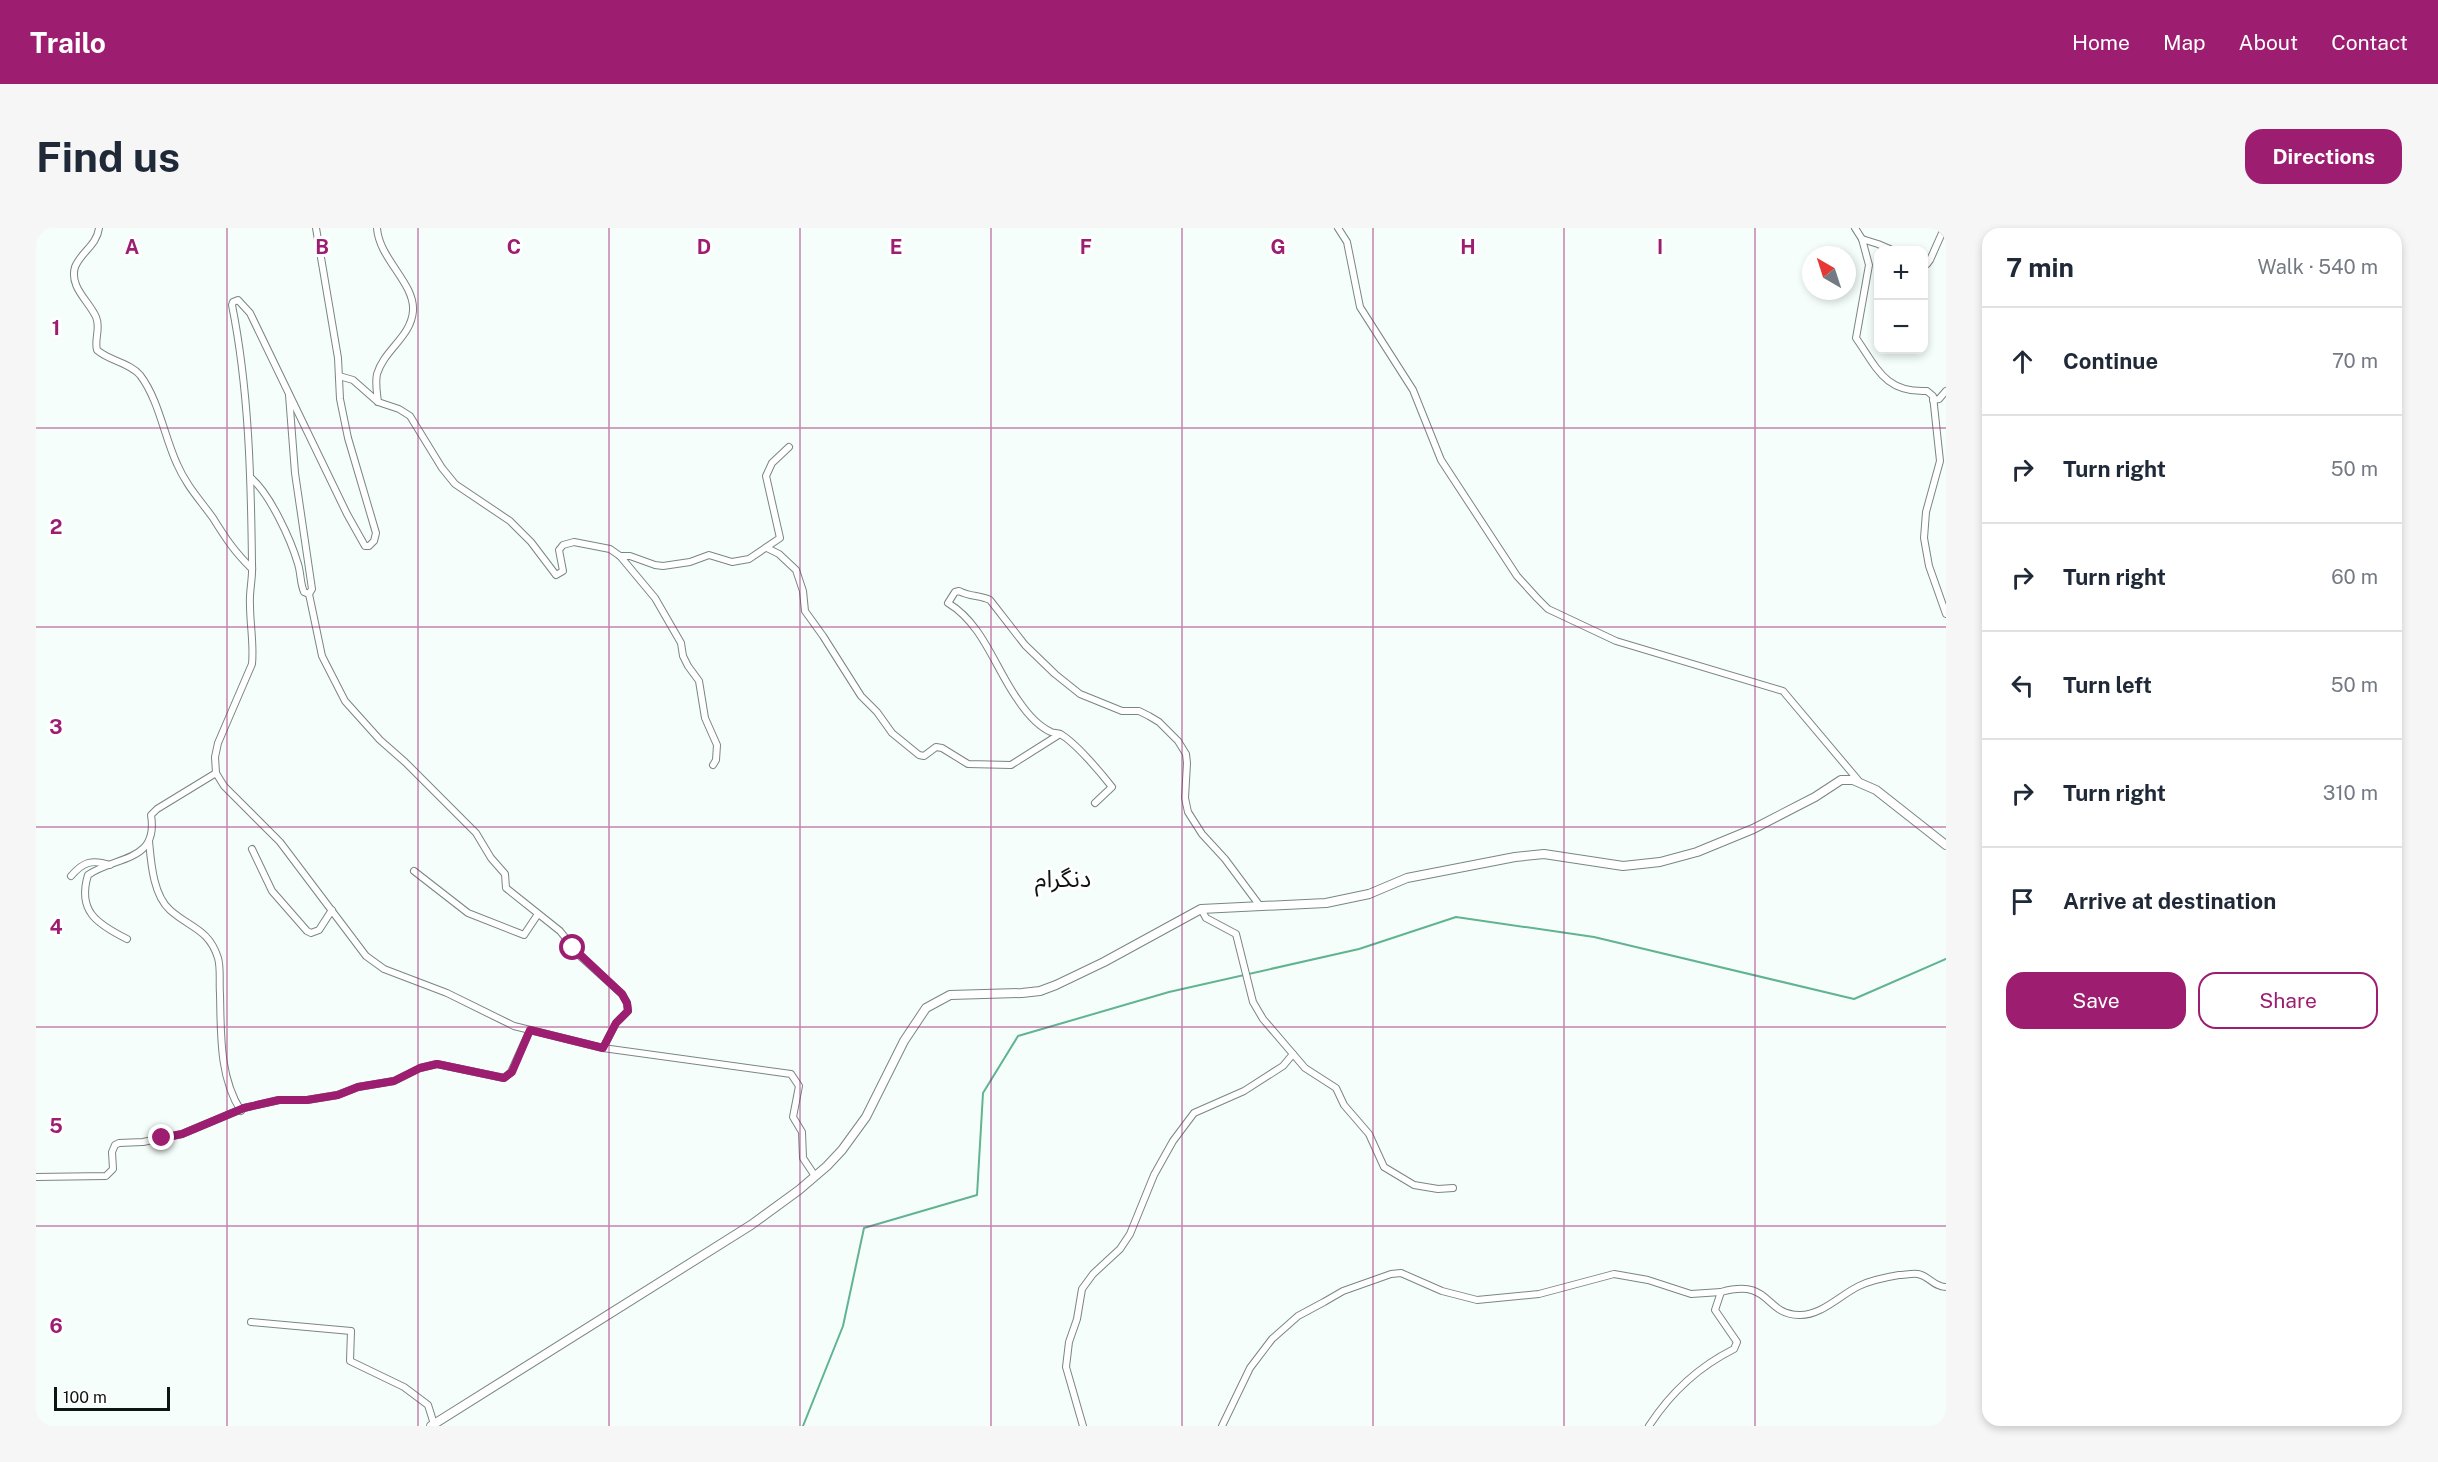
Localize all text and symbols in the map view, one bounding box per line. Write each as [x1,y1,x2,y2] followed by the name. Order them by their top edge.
[30,26,106,59] text: Trailo
[2072,30,2130,55] text: Home
[2163,30,2206,55] text: Map
[2239,30,2298,55] text: About
[2331,30,2408,55] text: Contact
[2245,129,2402,184] button: Directions
[36,132,180,181] text: Find us
[125,235,139,259] text: A
[315,235,329,259] text: B
[507,235,521,259] text: C
[697,235,711,259] text: D
[890,235,902,259] text: E
[1080,235,1092,259] text: F
[1270,235,1286,259] text: G
[1460,235,1476,259] text: H
[1657,235,1663,259] text: I
[1802,246,1856,300] north arrow
[1874,246,1928,354] map controls
[1874,246,1928,300] button: +
[2006,252,2074,283] text: 7 min
[2258,255,2378,279] text: Walk · 540 m
[1874,300,1928,354] button: −
[52,316,60,340] text: 1
[2006,345,2039,378] icon: ahead
[2063,348,2158,374] text: Continue
[2332,349,2378,373] text: 70 m
[2006,453,2039,486] icon: right
[2063,456,2166,482] text: Turn right
[2331,457,2378,481] text: 50 m
[50,515,62,539] text: 2
[2006,561,2039,594] icon: right
[2063,564,2166,590] text: Turn right
[2331,565,2378,589] text: 60 m
[2006,669,2039,702] icon: left
[2063,672,2152,698] text: Turn left
[2331,673,2378,697] text: 50 m
[49,715,63,739] text: 3
[2006,777,2039,810] icon: right
[2063,780,2166,806] text: Turn right
[2323,781,2378,805] text: 310 m
[1035,864,1091,897] district label: دنگرام
[2006,885,2039,918] icon: arrive
[2063,888,2276,914] text: Arrive at destination
[49,915,63,939] text: 4
[559,934,585,960] route start
[2006,972,2186,1029] button: Save
[2198,972,2378,1029] button: Share
[49,1114,63,1138] text: 5
[148,1124,174,1150] route end
[49,1314,63,1338] text: 6
[54,1384,170,1412] scale bar
[63,1388,107,1407] text: 100 m

